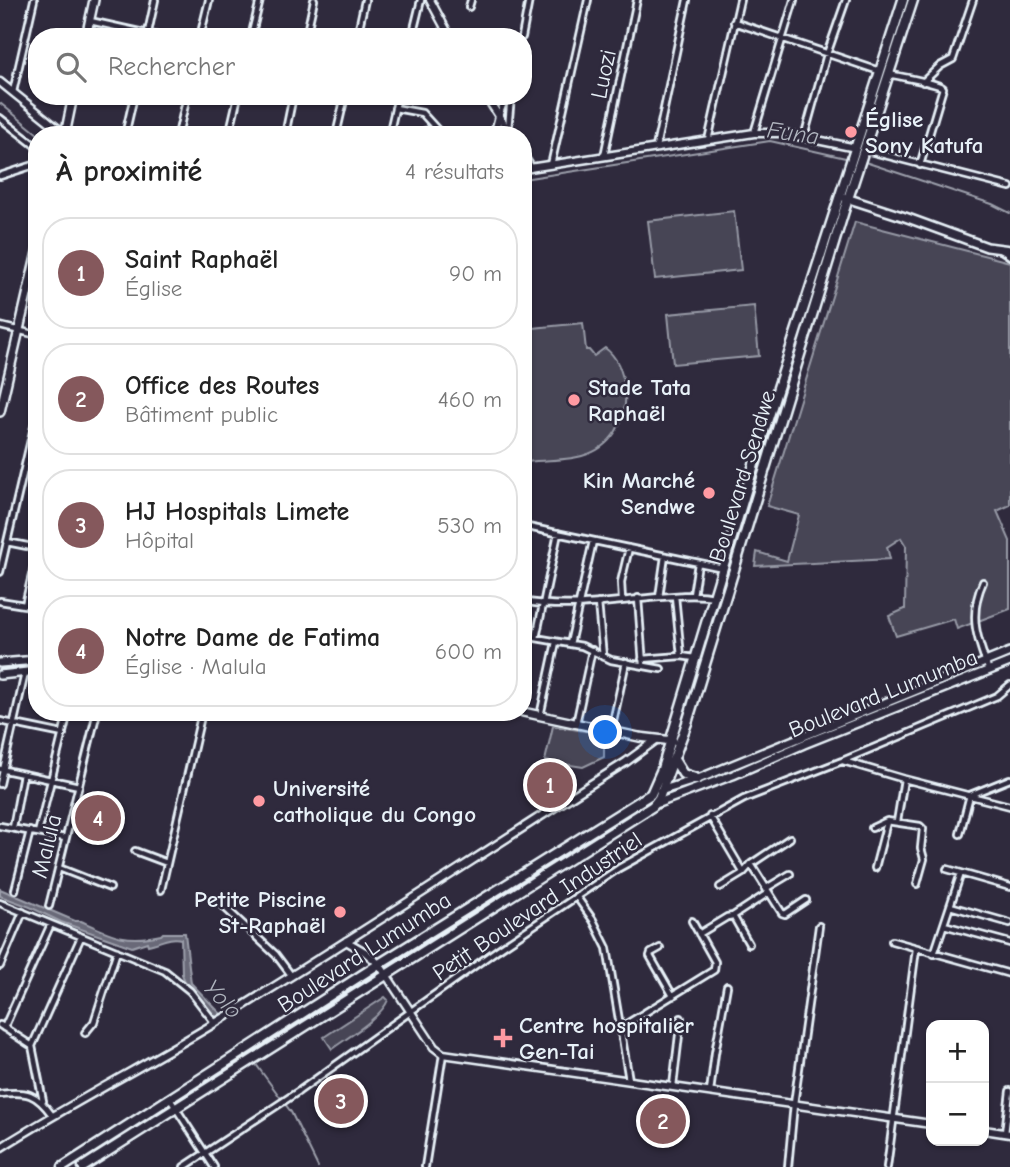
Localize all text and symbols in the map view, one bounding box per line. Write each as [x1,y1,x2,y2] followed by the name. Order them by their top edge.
[28,28,532,105] search box
[585,47,622,101] street label: Luozi
[52,48,90,86] icon: search
[108,52,235,82] text: Rechercher
[865,106,983,159] place label: Église Sony Katufa
[765,116,821,150] water label: Funa
[843,124,859,140] marker: Église Sony Katufa
[56,154,202,189] text: À proximité
[405,158,504,185] text: 4 résultats
[125,245,278,275] text: Saint Raphaël
[76,260,86,287] text: 1
[449,260,502,287] text: 90 m
[125,275,182,302] text: Église
[125,371,319,401] text: Office des Routes
[588,374,691,427] place label: Stade Tata Raphaël
[75,386,87,413] text: 2
[438,386,502,413] text: 460 m
[704,387,781,565] street label: Boulevard Sendwe
[566,392,582,408] marker: Stade Tata Raphaël
[125,401,278,428] text: Bâtiment public
[583,467,695,520] place label: Kin Marché Sendwe
[701,485,717,501] marker: Kin Marché Sendwe
[125,497,349,527] text: HJ Hospitals Limete
[75,512,87,539] text: 3
[437,512,502,539] text: 530 m
[125,527,194,554] text: Hôpital
[125,623,380,653] text: Notre Dame de Fatima
[76,638,86,665] text: 4
[435,638,502,665] text: 600 m
[785,643,981,744] street label: Boulevard Lumumba
[125,653,267,680] text: Église · Malula
[588,715,622,749] your location
[527,759,573,811] pin: 1
[273,775,476,828] place label: Université catholique du Congo
[75,792,121,844] pin: 4
[251,793,267,809] marker: Université catholique du Congo
[26,811,67,881] street label: Malula
[428,826,647,986] street label: Petit Boulevard Industriel
[194,886,326,939] place label: Petite Piscine St-Raphaël
[273,886,456,1018] street label: Boulevard Lumumba
[332,904,348,920] marker: Petite Piscine St-Raphaël
[198,974,248,1024] water label: Yolo
[519,1012,695,1065] place label: Centre hospitalier Gen-Tai
[926,1020,989,1146] map controls
[926,1020,989,1083] button: +
[493,1028,513,1048] marker: Centre hospitalier Gen-Tai
[318,1075,364,1127] pin: 3
[926,1083,989,1146] button: −
[640,1095,686,1147] pin: 2

